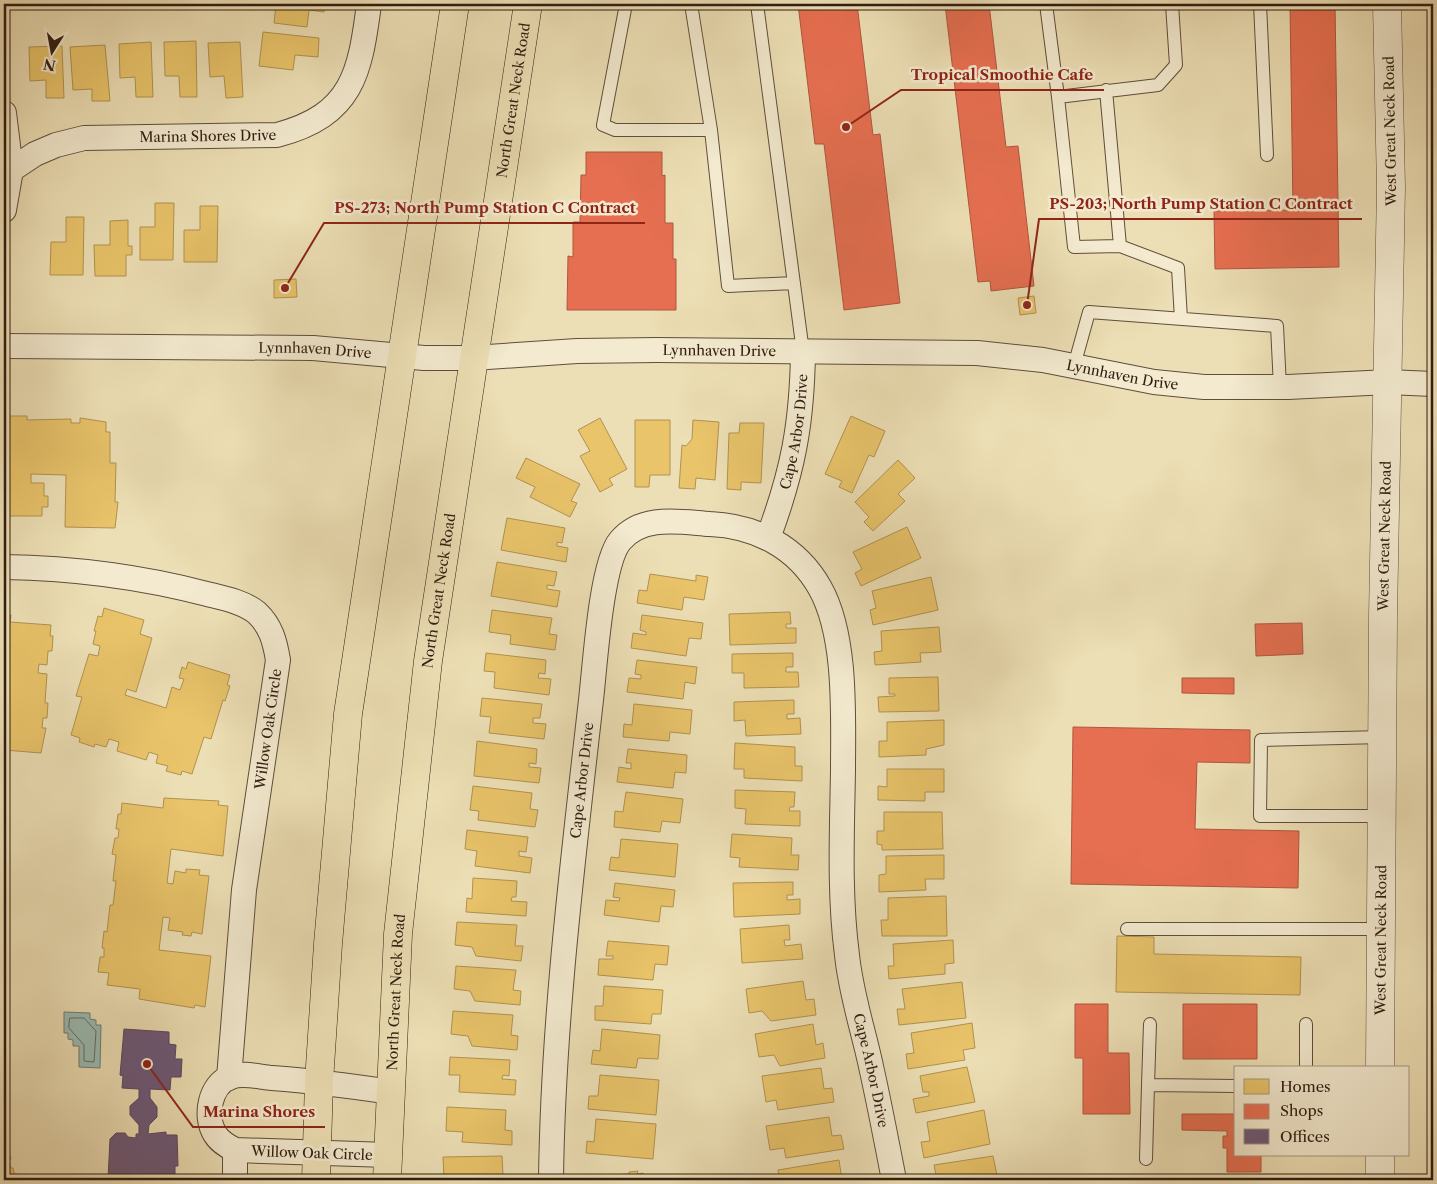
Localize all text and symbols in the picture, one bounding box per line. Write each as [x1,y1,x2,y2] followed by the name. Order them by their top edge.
[493,21,534,179] street label: North Great Neck Road
[28,28,78,78] north arrow
[42,55,57,75] text: N
[1380,55,1400,207] street label: West Great Neck Road
[901,60,1104,90] callout: Tropical Smoothie Cafe
[911,65,1093,84] text: Tropical Smoothie Cafe
[139,126,277,146] street label: Marina Shores Drive
[1039,189,1362,219] callout: PS-203; North Pump Station C Contract
[324,193,645,223] callout: PS-273; North Pump Station C Contract
[1049,194,1353,213] text: PS-203; North Pump Station C Contract
[334,198,636,217] text: PS-273; North Pump Station C Contract
[258,339,372,362] street label: Lynnhaven Drive
[662,341,776,360] street label: Lynnhaven Drive
[1065,356,1179,393] street label: Lynnhaven Drive
[776,373,811,491] street label: Cape Arbor Drive
[1374,460,1395,612] street label: West Great Neck Road
[418,511,459,669] street label: North Great Neck Road
[250,667,285,791] street label: Willow Oak Circle
[566,721,597,839] street label: Cape Arbor Drive
[1371,864,1390,1016] street label: West Great Neck Road
[383,913,409,1071] street label: North Great Neck Road
[849,1011,893,1130] street label: Cape Arbor Drive
[1234,1066,1410,1156] legend
[1280,1077,1331,1096] text: Homes
[193,1097,325,1127] callout: Marina Shores
[1280,1101,1323,1120] text: Shops
[203,1102,315,1121] text: Marina Shores
[1280,1127,1330,1146] text: Offices
[250,1142,373,1164] street label: Willow Oak Circle

